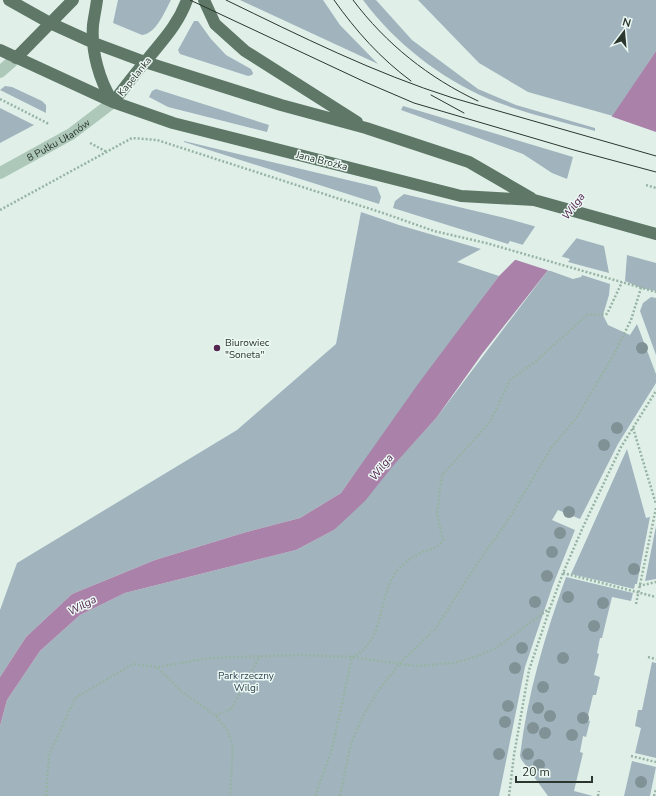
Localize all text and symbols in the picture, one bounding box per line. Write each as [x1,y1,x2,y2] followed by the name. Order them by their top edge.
[604,12,644,52] north arrow
[621,15,633,31] text: N
[115,54,155,99] street label: Kapelanka
[24,116,94,165] street label: 8 Pułku Ułanów
[294,148,349,174] street label: Jana Brożka
[558,190,589,223] water label: Wilga
[225,336,270,362] place label: Biurowiec "Soneta"
[212,343,222,353] marker: Biurowiec "Soneta"
[366,451,397,484] water label: Wilga
[65,592,99,619] water label: Wilga
[218,669,275,695] park label: Park rzeczny Wilgi
[516,758,592,784] scale bar
[522,764,550,780] text: 20 m

